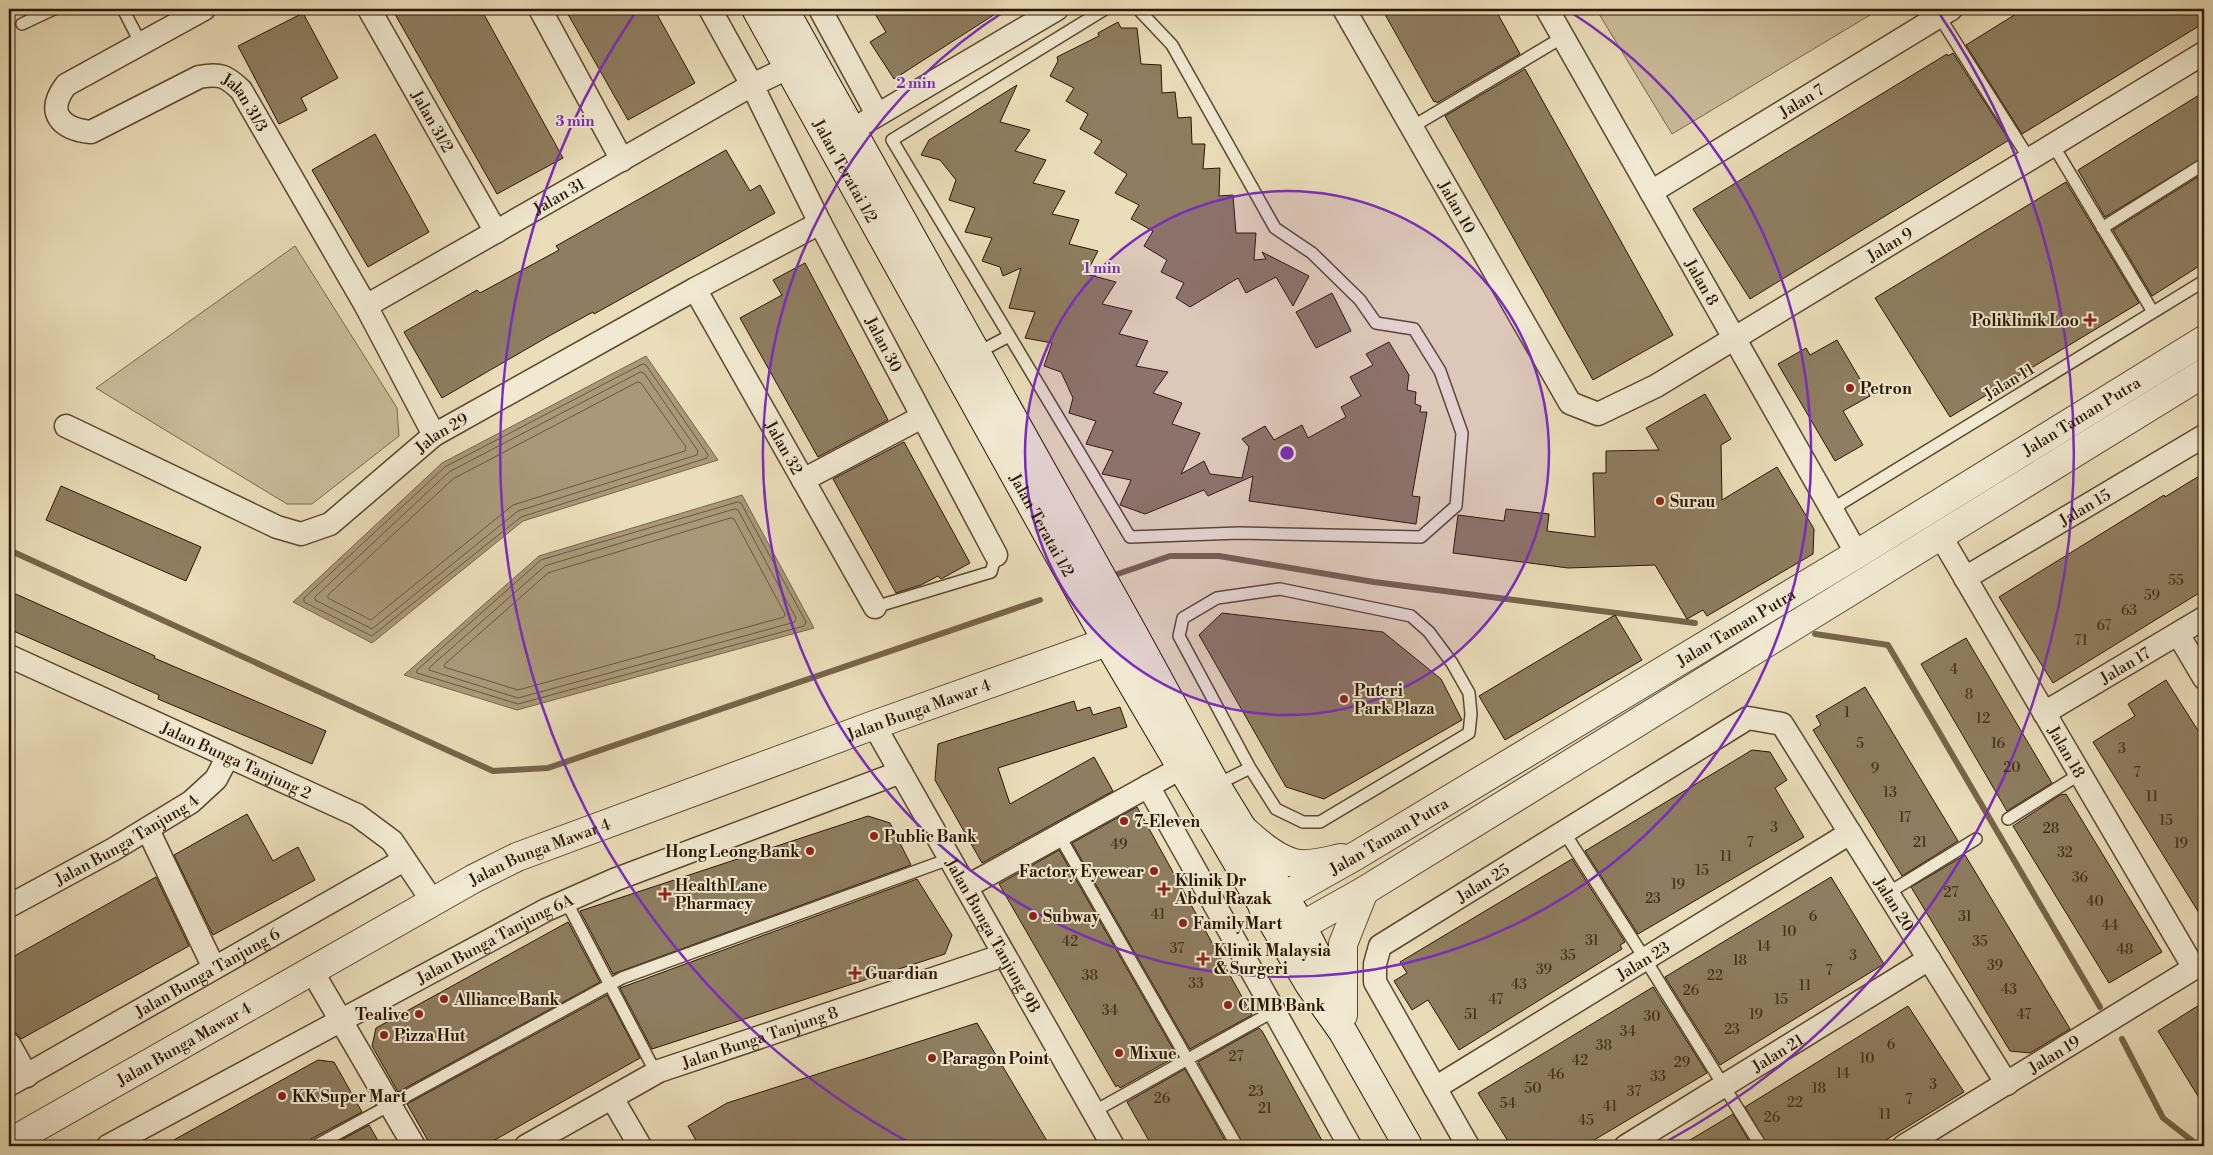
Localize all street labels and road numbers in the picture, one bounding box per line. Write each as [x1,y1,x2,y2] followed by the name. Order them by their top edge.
[218,69,272,136] street label: Jalan 31/3
[1775,80,1828,123] street label: Jalan 7
[406,86,458,156] street label: Jalan 31/2
[808,115,882,226] street label: Jalan Teratai 1/2
[529,174,588,220] street label: Jalan 31
[1433,176,1480,237] street label: Jalan 10
[1863,223,1917,267] street label: Jalan 9
[1680,255,1723,309] street label: Jalan 8
[860,313,906,376] street label: Jalan 30
[1980,359,2038,405] street label: Jalan 11
[2018,372,2145,461] street label: Jalan Taman Putra
[411,409,472,458] street label: Jalan 29
[760,417,807,478] street label: Jalan 32
[1004,469,1078,581] street label: Jalan Teratai 1/2
[2055,485,2114,531] street label: Jalan 15
[1672,584,1800,672] street label: Jalan Taman Putra
[2096,643,2154,689] street label: Jalan 17
[843,675,994,746] street label: Jalan Bunga Mawar 4
[157,717,314,804] street label: Jalan Bunga Tanjung 2
[2043,722,2089,782] street label: Jalan 18
[51,790,204,891] street label: Jalan Bunga Tanjung 4
[1325,793,1453,880] street label: Jalan Taman Putra
[465,814,614,891] street label: Jalan Bunga Mawar 4
[940,854,1044,1017] street label: Jalan Bunga Tanjung 9B
[1452,859,1514,908] street label: Jalan 25
[1869,873,1918,935] street label: Jalan 20
[413,890,578,989] street label: Jalan Bunga Tanjung 6A
[131,924,284,1023] street label: Jalan Bunga Tanjung 6
[1612,937,1674,985] street label: Jalan 23
[113,998,255,1091] street label: Jalan Bunga Mawar 4
[678,1002,841,1074] street label: Jalan Bunga Tanjung 8
[1748,1030,1808,1077] street label: Jalan 21
[2024,1031,2084,1079] street label: Jalan 19

